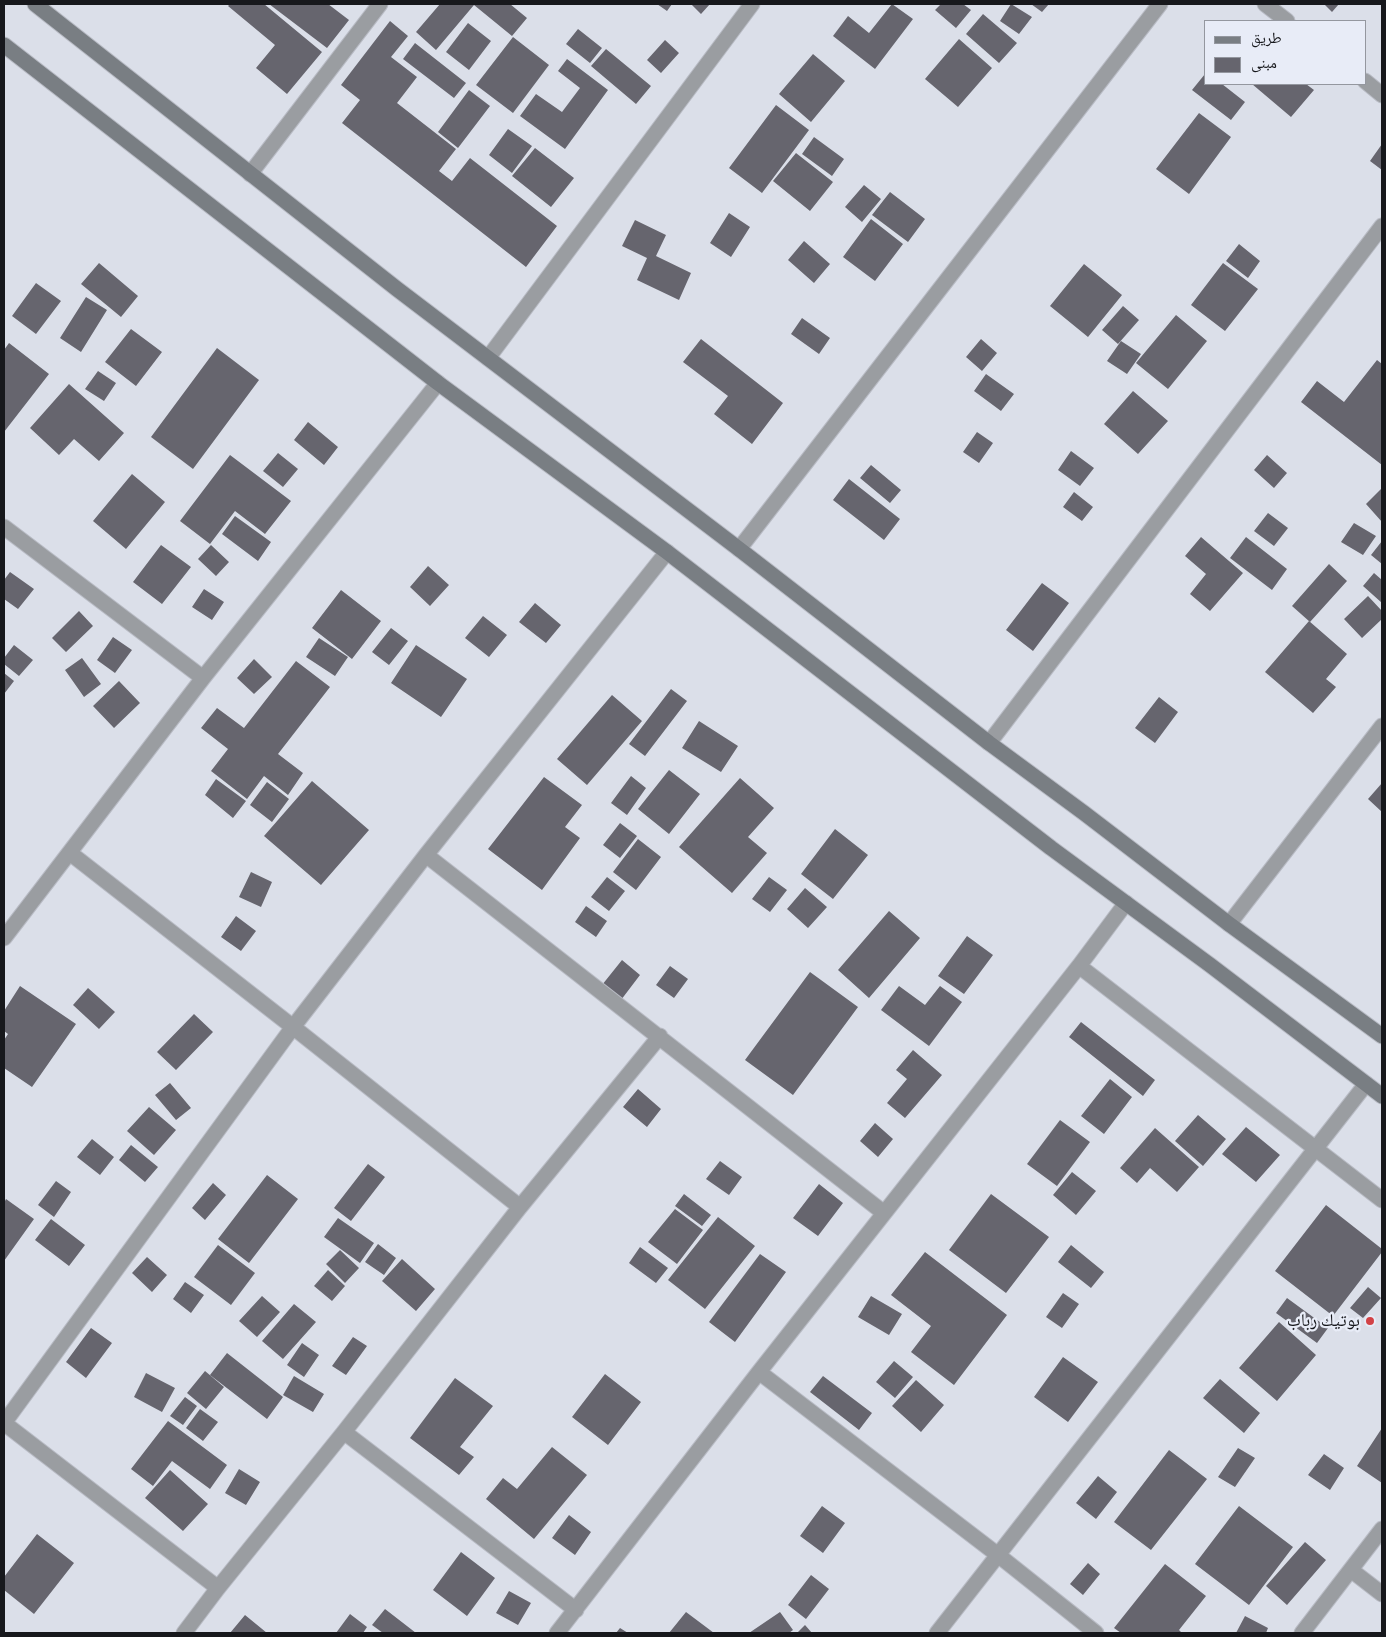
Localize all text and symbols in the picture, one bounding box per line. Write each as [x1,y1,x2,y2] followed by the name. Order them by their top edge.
[1204,20,1366,85] legend
[1251,27,1282,48] text: طريق
[1251,52,1277,73] text: مبنى
[1287,1310,1360,1332] place label: بوتيك رباب
[1364,1315,1376,1327] marker: بوتيك رباب

